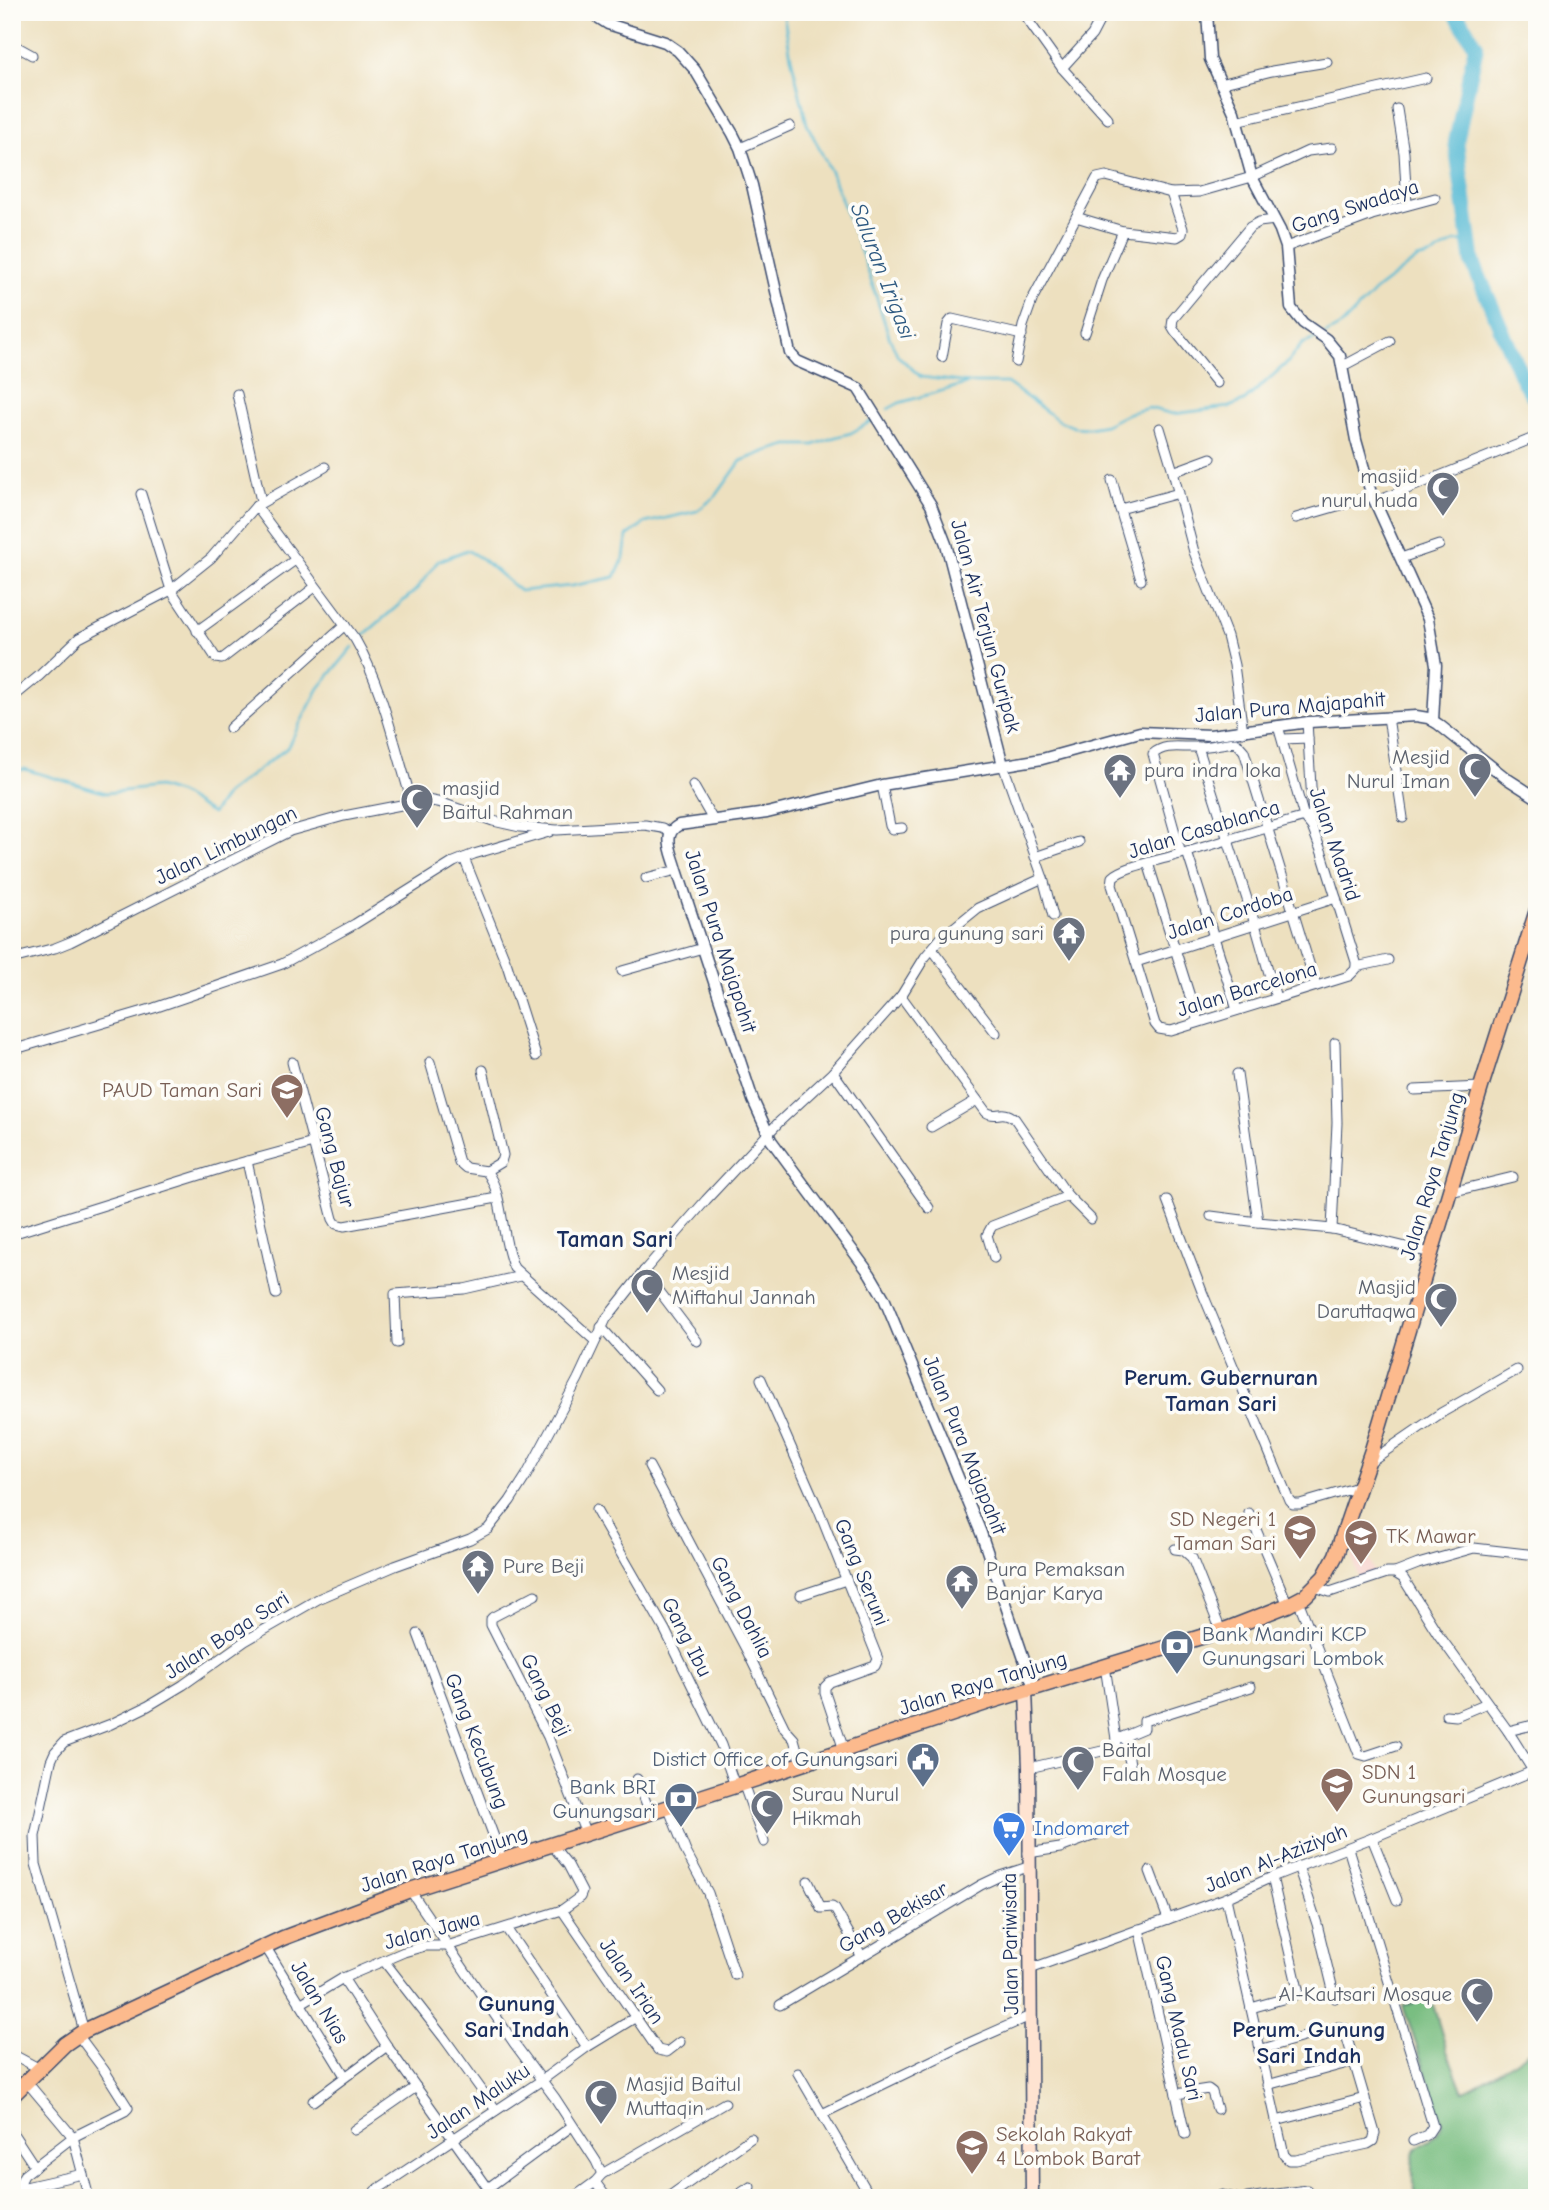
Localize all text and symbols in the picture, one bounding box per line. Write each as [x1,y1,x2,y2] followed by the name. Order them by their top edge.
[1288,174,1422,238] street label: Gang Swadaya
[845,199,922,344] water label: Saluran Irigasi
[1321,464,1418,512] place label: masjid nurul huda
[1424,469,1462,518] mosque icon: masjid nurul huda
[946,516,1026,736] street label: Jalan Air Terjun Guripak
[1194,687,1387,727] street label: Jalan Pura Majapahit
[1347,745,1450,793] place label: Mesjid Nurul Iman
[1456,750,1494,799] mosque icon: Mesjid Nurul Iman
[1101,751,1139,800] temple icon: pura indra loka
[1144,758,1281,782] place label: pura indra loka
[442,776,573,824] place label: masjid Baitul Rahman
[398,781,436,830] mosque icon: masjid Baitul Rahman
[1304,784,1366,904] street label: Jalan Madrid
[1125,795,1283,863] street label: Jalan Casablanca
[151,800,301,890] street label: Jalan Limbungan
[680,846,762,1036] street label: Jalan Pura Majapahit
[1164,881,1296,945] street label: Jalan Cordoba
[1050,914,1088,963] temple icon: pura gunung sari
[890,921,1044,945] place label: pura gunung sari
[1174,956,1320,1022] street label: Jalan Barcelona
[268,1071,306,1120] school or university icon: PAUD Taman Sari
[102,1078,262,1102] place label: PAUD Taman Sari
[1395,1089,1469,1263] street label: Jalan Raya Tanjung
[310,1104,360,1211] street label: Gang Bajur
[557,1225,673,1253] district label: Taman Sari
[672,1261,816,1309] place label: Mesjid Miftahul Jannah
[628,1266,666,1315] mosque icon: Mesjid Miftahul Jannah
[1317,1275,1416,1323] place label: Masjid Daruttaqwa
[1422,1280,1460,1329] mosque icon: Masjid Daruttaqwa
[918,1352,1012,1539] street label: Jalan Pura Majapahit
[1124,1364,1318,1417] district label: Perum. Gubernuran Taman Sari
[1170,1507,1276,1555] place label: SD Negeri 1 Taman Sari
[1281,1512,1319,1561] school or university icon: SD Negeri 1 Taman Sari
[830,1515,894,1629] street label: Gang Seruni
[1342,1517,1380,1566] school or university icon: TK Mawar
[1386,1524,1476,1548] place label: TK Mawar
[459,1547,497,1596] temple icon: Pure Beji
[706,1552,778,1662] street label: Gang Dahlia
[503,1554,584,1578] place label: Pure Beji
[986,1557,1125,1605] place label: Pura Pemaksan Banjar Karya
[943,1562,981,1611] temple icon: Pura Pemaksan Banjar Karya
[160,1586,294,1684] street label: Jalan Boga Sari
[657,1593,717,1681] street label: Gang Ibu
[1202,1622,1384,1670] place label: Bank Mandiri KCP Gunungsari Lombok
[1158,1627,1196,1676] bank icon: Bank Mandiri KCP Gunungsari Lombok
[896,1646,1070,1720] street label: Jalan Raya Tanjung
[516,1650,576,1740] street label: Gang Beji
[440,1670,514,1812] street label: Gang Kecubung
[1102,1738,1227,1786] place label: Baital Falah Mosque
[904,1740,942,1789] public building icon: Distict Office of Gunungsari
[1059,1743,1097,1792] mosque icon: Baital Falah Mosque
[652,1747,898,1771] place label: Distict Office of Gunungsari
[1362,1760,1465,1808] place label: SDN 1 Gunungsari
[1318,1765,1356,1814] school or university icon: SDN 1 Gunungsari
[553,1775,656,1823] place label: Bank BRI Gunungsari
[662,1780,700,1829] bank icon: Bank BRI Gunungsari
[792,1782,899,1830] place label: Surau Nurul Hikmah
[748,1787,786,1836] mosque icon: Surau Nurul Hikmah
[990,1809,1028,1858] supermarket icon: Indomaret
[1034,1816,1130,1840] place label: Indomaret
[1202,1819,1350,1897] street label: Jalan Al-Aziziyah
[357,1821,531,1897] street label: Jalan Raya Tanjung
[997,1873,1023,2015] street label: Jalan Pariwisata
[834,1876,952,1958] street label: Gang Bekisar
[382,1906,482,1954] street label: Jalan Jawa
[595,1934,669,2028] street label: Jalan Irian
[1151,1953,1207,2103] street label: Gang Madu Sari
[286,1956,354,2048] street label: Jalan Nias
[1458,1975,1496,2024] mosque icon: Al-Kautsari Mosque
[1278,1982,1452,2006] place label: Al-Kautsari Mosque
[465,1990,569,2043] district label: Gunung Sari Indah
[1232,2016,1386,2069] district label: Perum. Gunung Sari Indah
[422,2058,534,2144] street label: Jalan Maluku
[626,2072,741,2120] place label: Masjid Baitul Muttaqin
[582,2077,620,2126] mosque icon: Masjid Baitul Muttaqin
[996,2122,1141,2170] place label: Sekolah Rakyat 4 Lombok Barat
[953,2127,991,2176] school or university icon: Sekolah Rakyat 4 Lombok Barat

